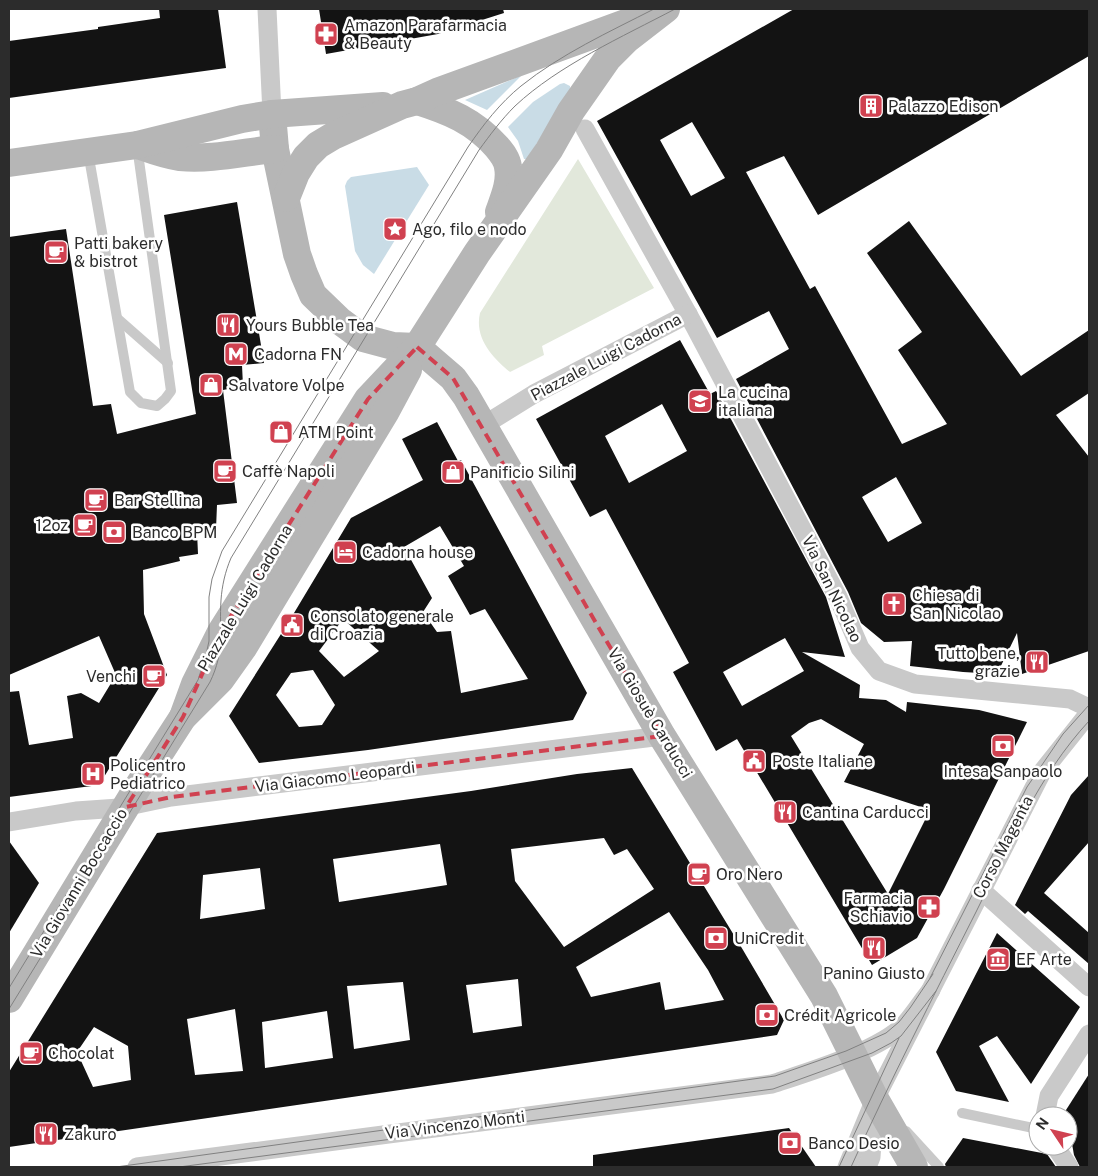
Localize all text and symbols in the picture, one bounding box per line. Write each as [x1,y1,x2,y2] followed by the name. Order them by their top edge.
[344,16,507,53] place label: Amazon Parafarmacia & Beauty
[313,21,339,47] pharmacy icon: Amazon Parafarmacia & Beauty
[858,93,884,119] building icon: Palazzo Edison
[888,97,999,116] place label: Palazzo Edison
[382,216,408,242] place icon: Ago, filo e nodo
[412,220,527,239] place label: Ago, filo e nodo
[74,234,163,271] place label: Patti bakery & bistrot
[43,239,69,265] cafe icon: Patti bakery & bistrot
[527,309,685,405] street label: Piazzale Luigi Cadorna
[215,312,241,338] restaurant icon: Yours Bubble Tea
[246,316,374,335] place label: Yours Bubble Tea
[223,341,249,367] metro station icon: Cadorna FN
[254,345,342,364] place label: Cadorna FN
[198,372,224,398] shop icon: Salvatore Volpe
[228,376,345,395] place label: Salvatore Volpe
[718,383,788,420] place label: La cucina italiana
[687,388,713,414] school or university icon: La cucina italiana
[268,419,294,445] shop icon: ATM Point
[298,423,374,442] place label: ATM Point
[212,458,238,484] cafe icon: Caffè Napoli
[440,459,466,485] shop icon: Panificio Silini
[242,462,335,481] place label: Caffè Napoli
[470,463,575,482] place label: Panificio Silini
[83,487,109,513] cafe icon: Bar Stellina
[114,491,201,510] place label: Bar Stellina
[72,512,98,538] cafe icon: 12oz
[35,516,68,535] place label: 12oz
[101,519,127,545] bank icon: Banco BPM
[194,521,296,675] street label: Piazzale Luigi Cadorna
[132,523,217,542] place label: Banco BPM
[798,532,866,646] street label: Via San Nicolao
[332,539,358,565] hotel icon: Cadorna house
[362,543,473,562] place label: Cadorna house
[912,586,1001,623] place label: Chiesa di San Nicolao
[881,591,907,617] church icon: Chiesa di San Nicolao
[310,607,454,644] place label: Consolato generale di Croazia
[279,612,305,638] public building icon: Consolato generale di Croazia
[937,644,1020,681] place label: Tutto bene, grazie
[604,645,696,781] street label: Via Giosuè Carducci
[1024,649,1050,675] restaurant icon: Tutto bene, grazie
[141,663,167,689] cafe icon: Venchi
[86,667,136,686] place label: Venchi
[990,733,1016,759] bank icon: Intesa Sanpaolo
[741,748,767,774] public building icon: Poste Italiane
[772,752,873,771] place label: Poste Italiane
[110,756,186,793] place label: Policentro Pediatrico
[254,758,416,796] street label: Via Giacomo Leopardi
[80,761,106,787] hospital icon: Policentro Pediatrico
[944,762,1062,781] place label: Intesa Sanpaolo
[969,792,1037,902] street label: Corso Magenta
[772,799,798,825] restaurant icon: Cantina Carducci
[802,803,929,822] place label: Cantina Carducci
[27,805,131,961] street label: Via Giovanni Boccaccio
[686,861,712,887] cafe icon: Oro Nero
[716,865,783,884] place label: Oro Nero
[843,889,912,926] place label: Farmacia Schiavio
[916,894,942,920] pharmacy icon: Farmacia Schiavio
[703,925,729,951] bank icon: UniCredit
[734,929,804,948] place label: UniCredit
[861,935,887,961] restaurant icon: Panino Giusto
[985,946,1011,972] museum icon: EF Arte
[1016,950,1072,969] place label: EF Arte
[823,964,925,983] place label: Panino Giusto
[754,1002,780,1028] bank icon: Crédit Agricole
[784,1006,896,1025] place label: Crédit Agricole
[18,1040,44,1066] cafe icon: Chocolat
[48,1044,114,1063] place label: Chocolat
[1028,1106,1078,1156] north arrow
[384,1107,526,1143] street label: Via Vincenzo Monti
[1033,1114,1052,1133] text: N
[33,1121,59,1147] restaurant icon: Zakuro
[64,1125,117,1144] place label: Zakuro
[777,1130,803,1156] bank icon: Banco Desio
[808,1134,900,1153] place label: Banco Desio

